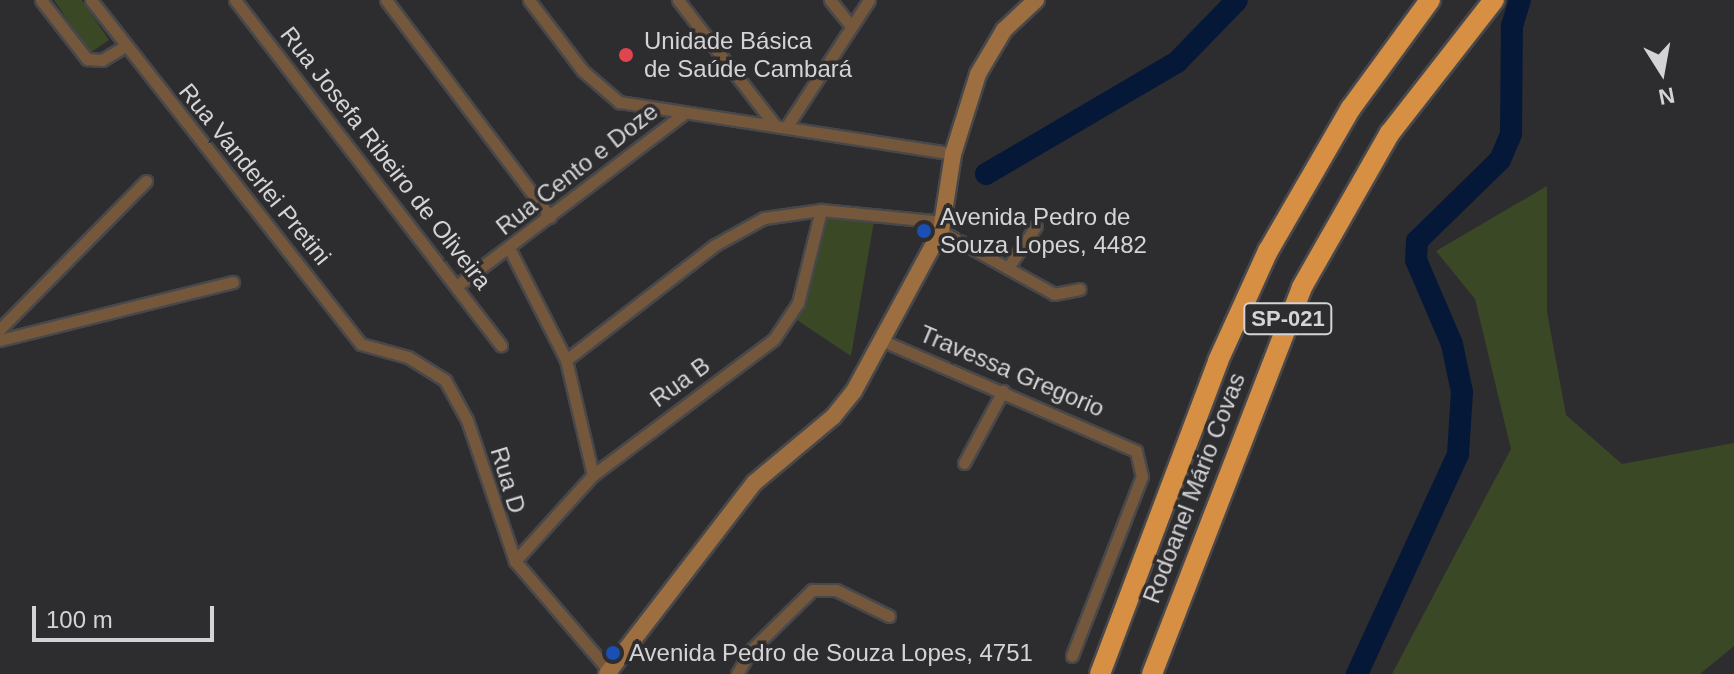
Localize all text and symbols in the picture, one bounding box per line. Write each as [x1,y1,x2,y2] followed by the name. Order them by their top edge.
[274,21,498,295] street label: Rua Josefa Ribeiro de Oliveira
[644,27,852,83] place label: Unidade Básica de Saúde Cambará
[1622,32,1702,112] north arrow
[615,44,637,66] marker: Unidade Básica de Saúde Cambará
[173,78,337,270] street label: Rua Vanderlei Pretini
[1656,82,1677,110] text: N
[490,97,664,241] street label: Rua Cento e Doze
[940,203,1147,259] place label: Avenida Pedro de Souza Lopes, 4482
[915,222,933,240] marker: Avenida Pedro de Souza Lopes, 4482
[1242,301,1334,337] road number: SP-021
[915,319,1109,423] street label: Travessa Gregorio
[645,351,715,413] street label: Rua B
[1137,369,1251,607] street label: Rodoanel Mário Covas
[484,443,532,517] street label: Rua D
[36,590,218,640] scale bar
[46,606,113,633] text: 100 m
[629,639,1033,667] place label: Avenida Pedro de Souza Lopes, 4751
[604,644,622,662] marker: Avenida Pedro de Souza Lopes, 4751

